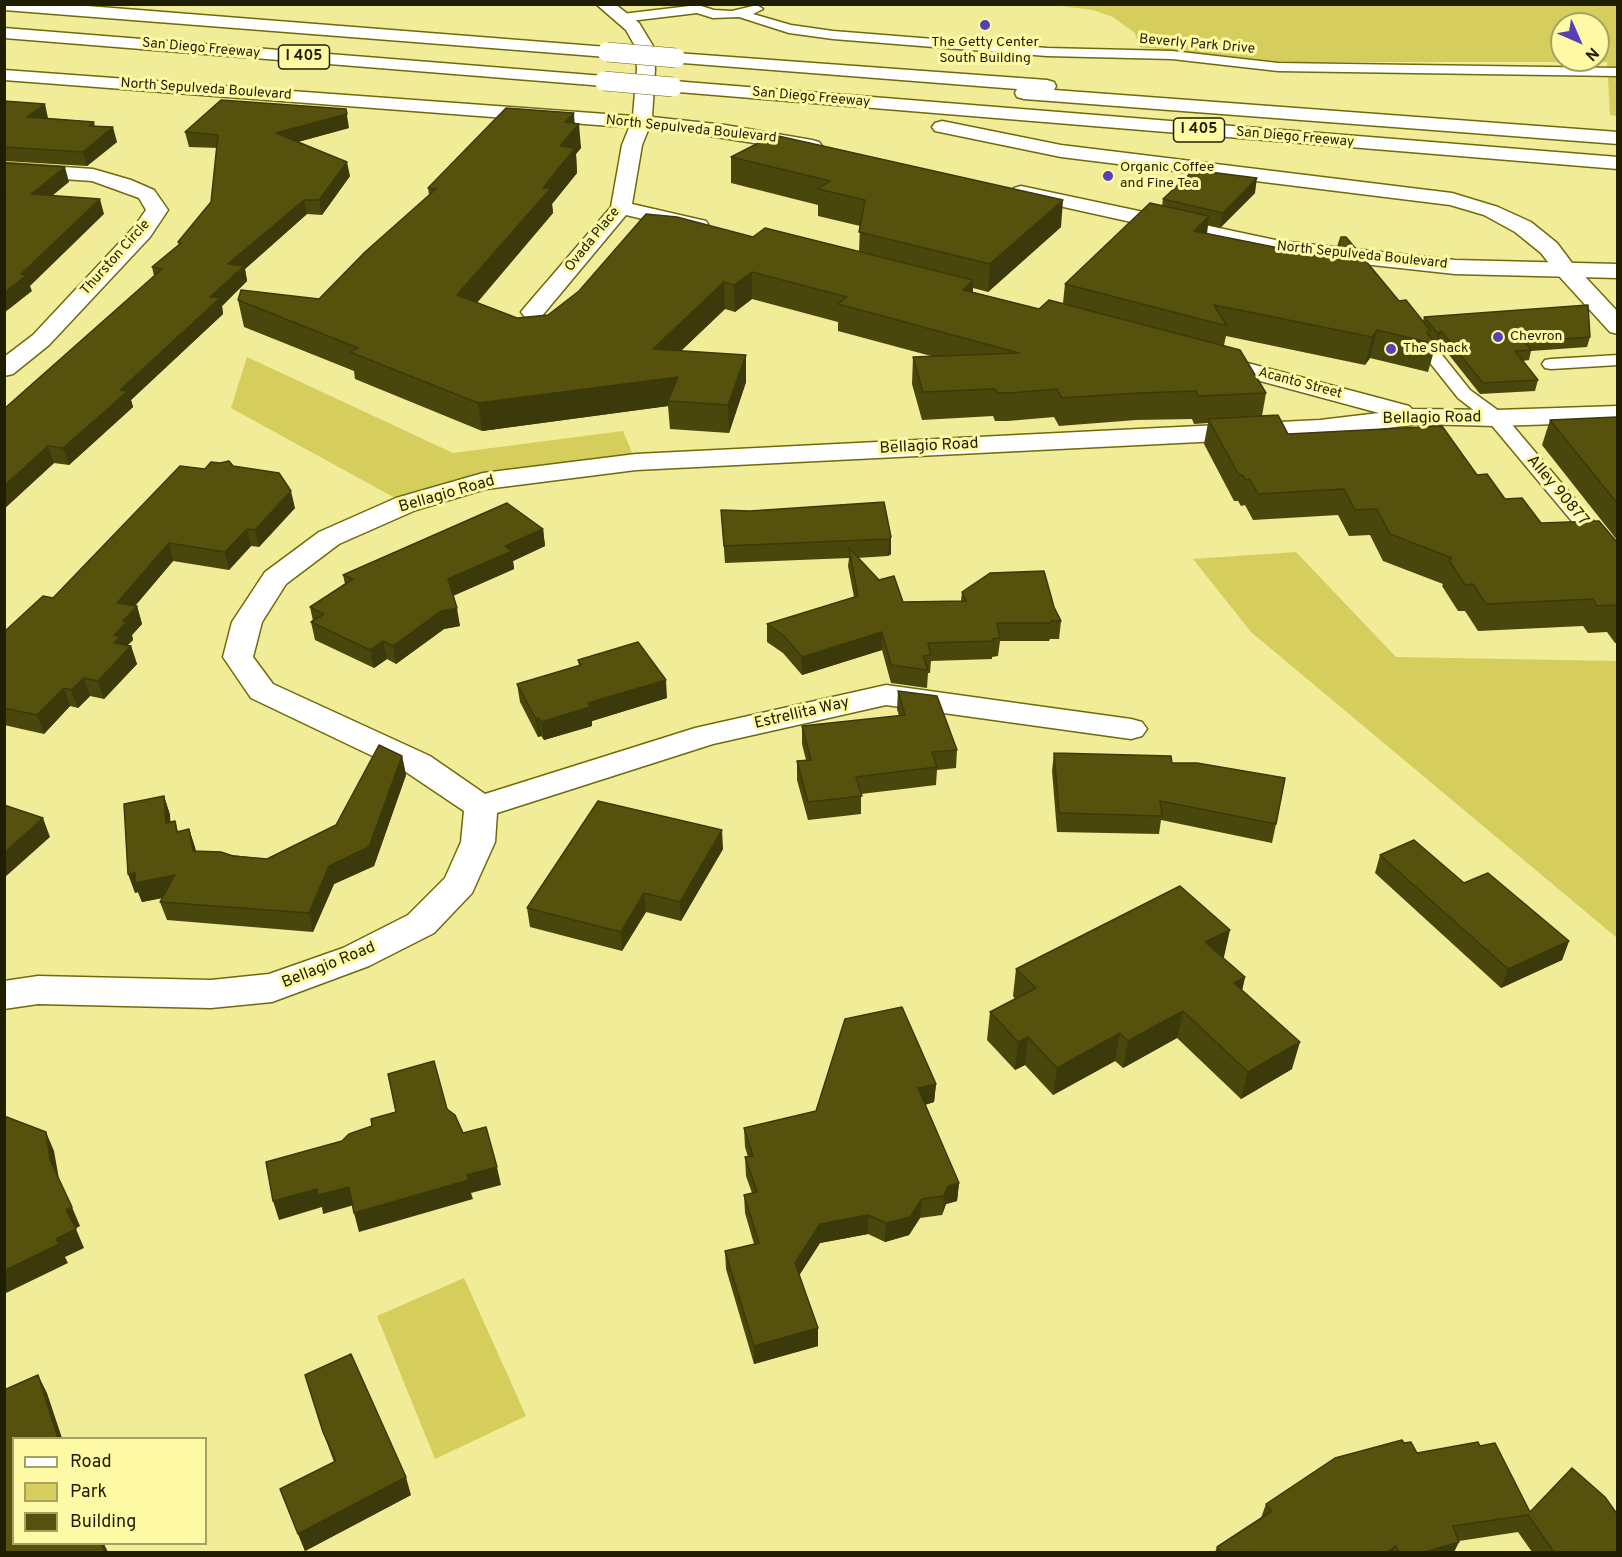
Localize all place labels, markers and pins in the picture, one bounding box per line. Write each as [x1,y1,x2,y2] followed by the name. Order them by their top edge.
[978,18,992,32] marker: The Getty Center South Building
[931,35,1039,68] place label: The Getty Center South Building
[1120,160,1214,192] place label: Organic Coffee and Fine Tea
[1101,169,1115,183] marker: Organic Coffee and Fine Tea
[1510,329,1562,345] place label: Chevron
[1491,330,1505,344] marker: Chevron
[1403,341,1468,357] place label: The Shack
[1384,342,1398,356] marker: The Shack

